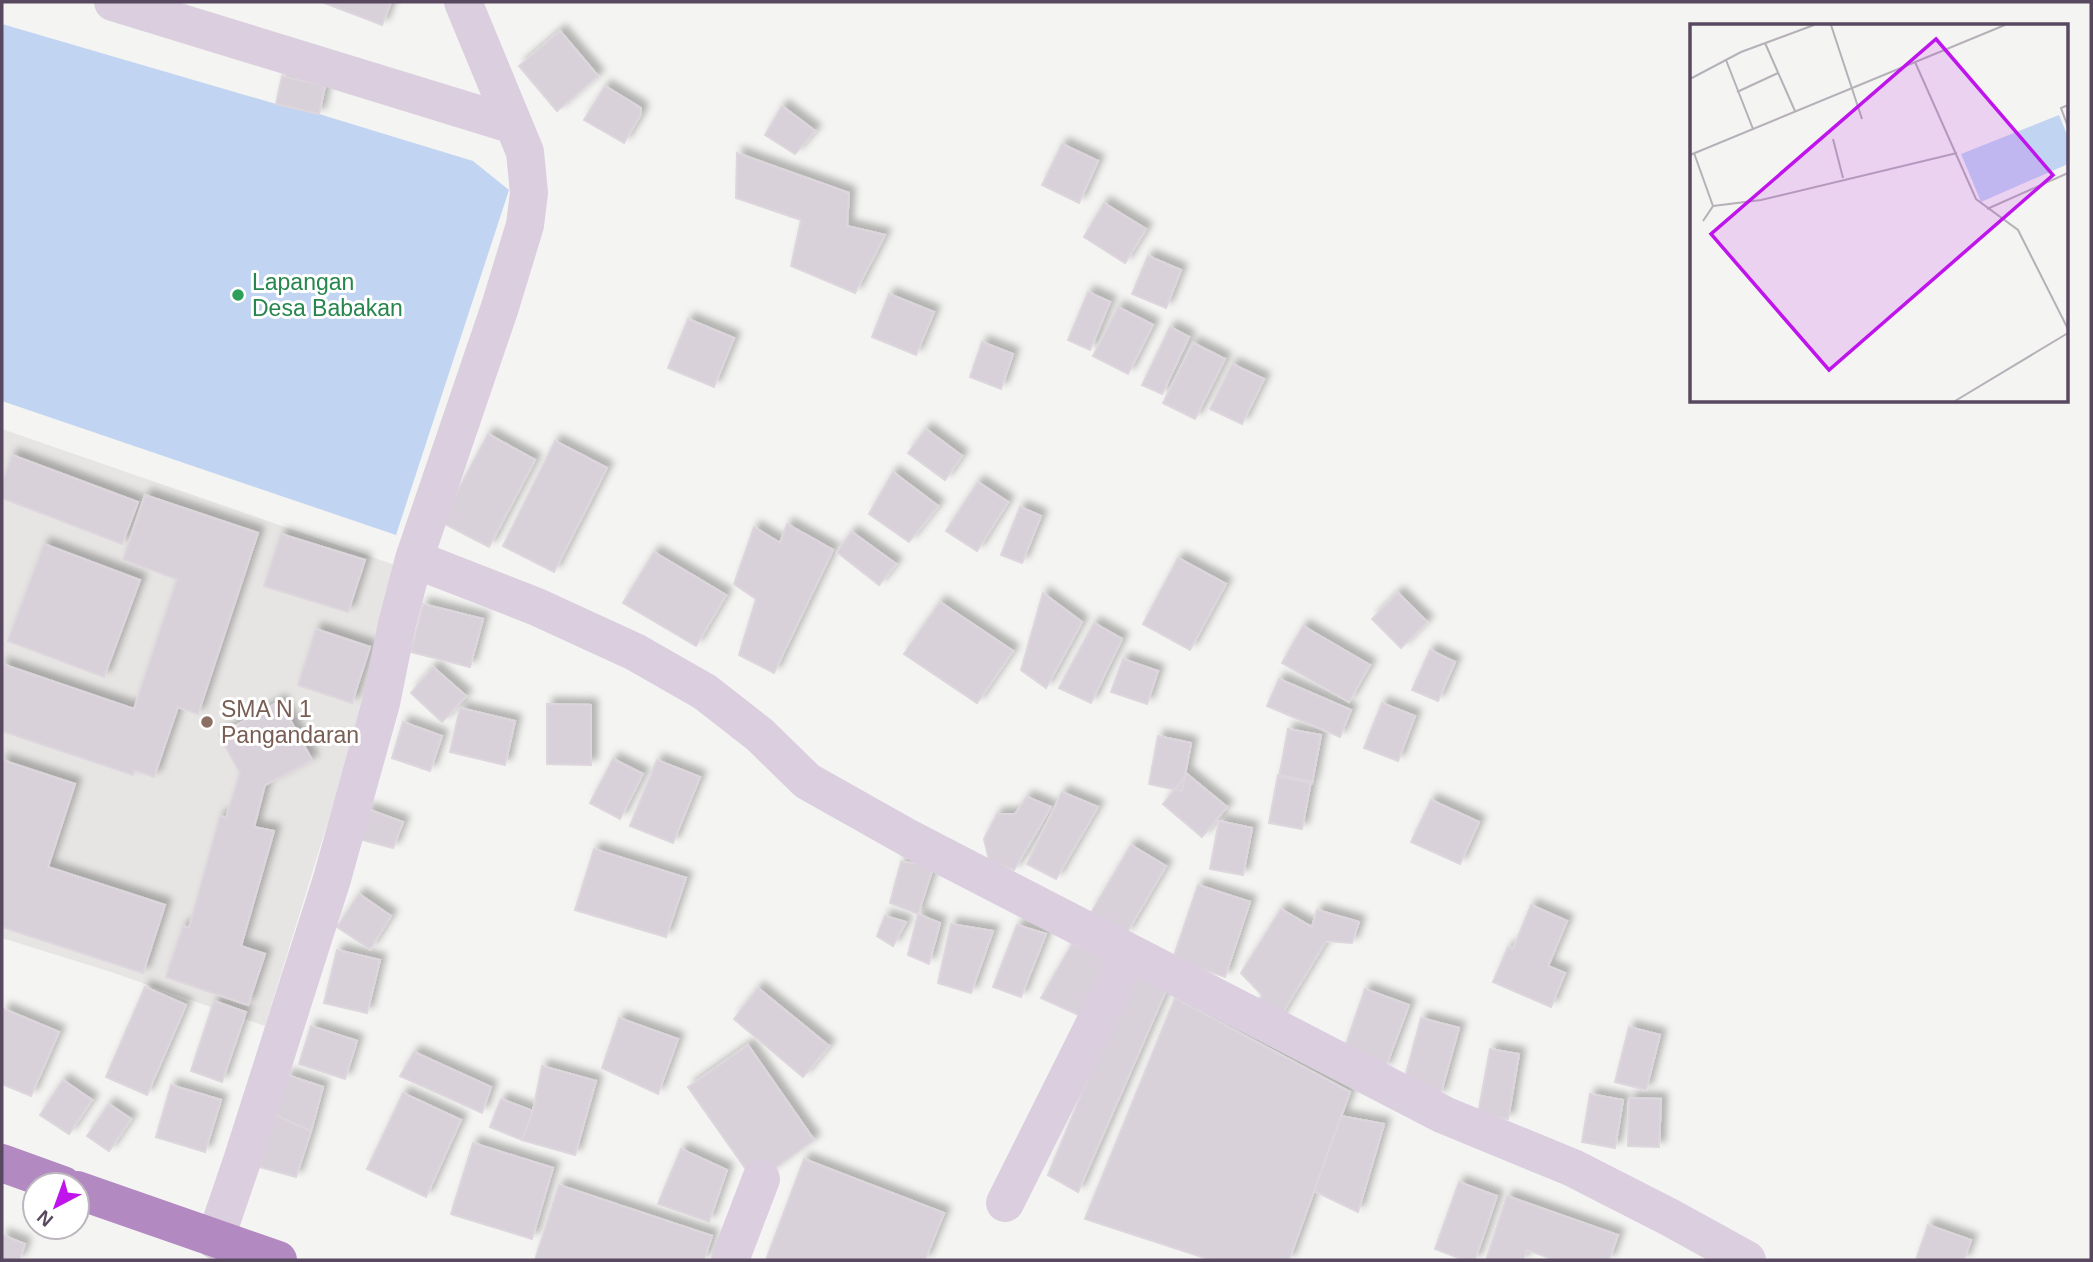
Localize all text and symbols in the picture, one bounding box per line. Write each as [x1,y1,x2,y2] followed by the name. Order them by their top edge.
[1690,24,2068,402] inset map
[252,269,403,321] place label: Lapangan Desa Babakan
[230,287,246,303] marker: Lapangan Desa Babakan
[221,696,359,748] place label: SMA N 1 Pangandaran
[199,714,215,730] marker: SMA N 1 Pangandaran
[21,1171,91,1241] north arrow
[33,1206,57,1231] text: N

